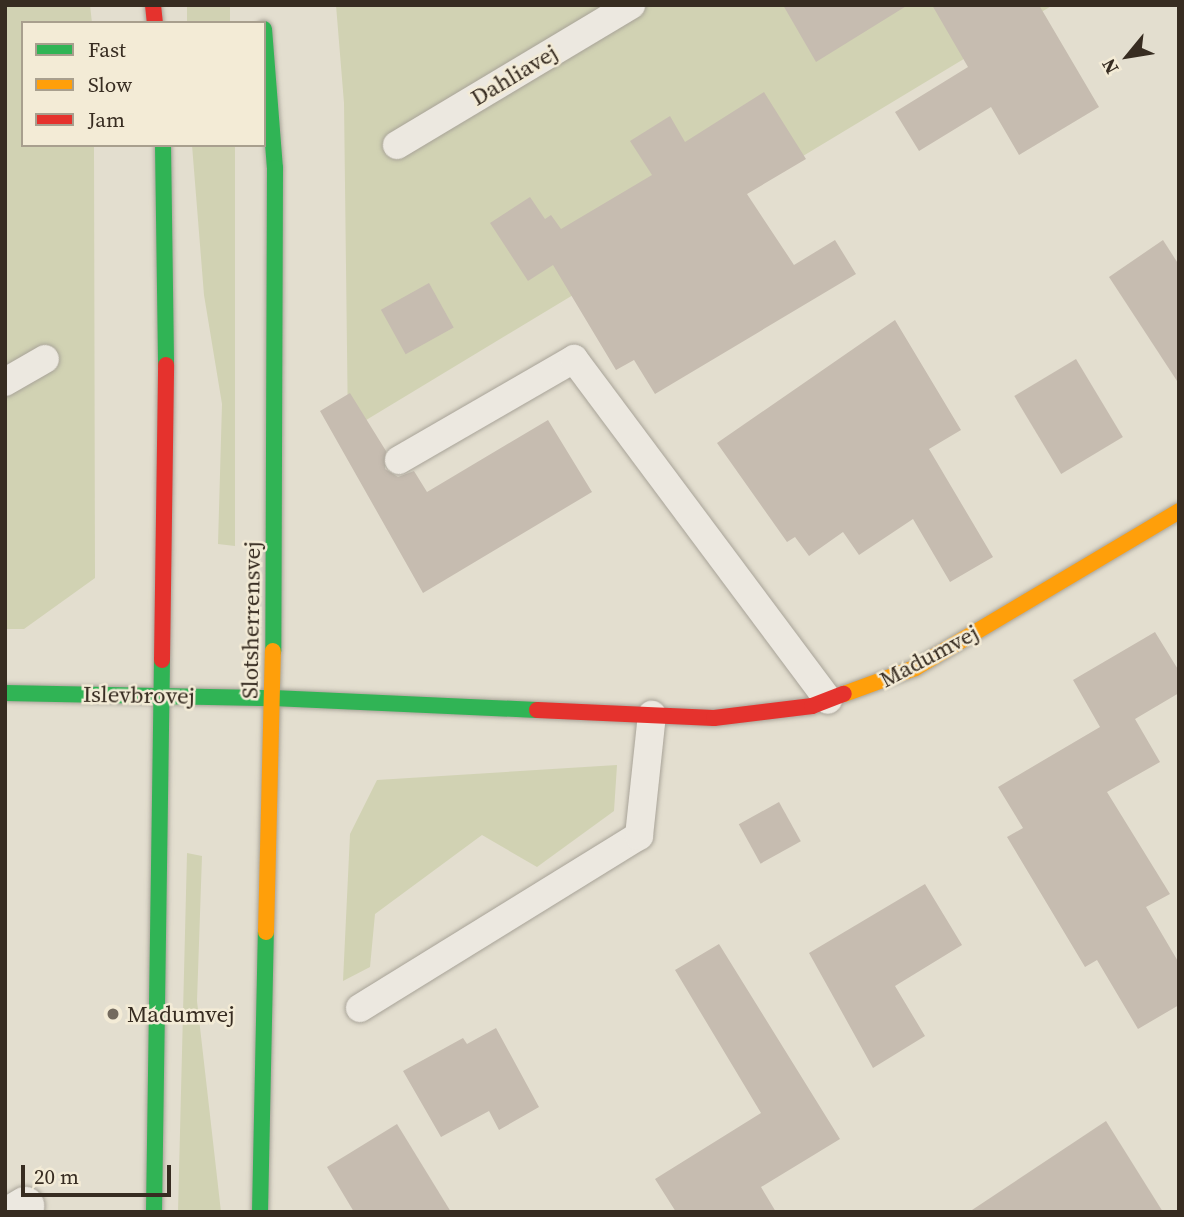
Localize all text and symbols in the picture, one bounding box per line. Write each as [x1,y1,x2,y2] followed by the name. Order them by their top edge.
[21,21,266,147] legend
[1093,21,1163,91] north arrow
[88,35,126,64] text: Fast
[466,38,562,112] street label: Dahliavej
[1095,54,1125,79] text: N
[88,70,132,99] text: Slow
[88,105,125,134] text: Jam
[236,541,266,699] street label: Slotsherrensvej
[875,619,983,693] street label: Madumvej
[83,680,195,710] street label: Islevbrovej
[127,1000,235,1028] place label: Madumvej
[105,1006,121,1022] marker: Madumvej
[24,1150,175,1194] scale bar
[34,1162,79,1191] text: 20 m

